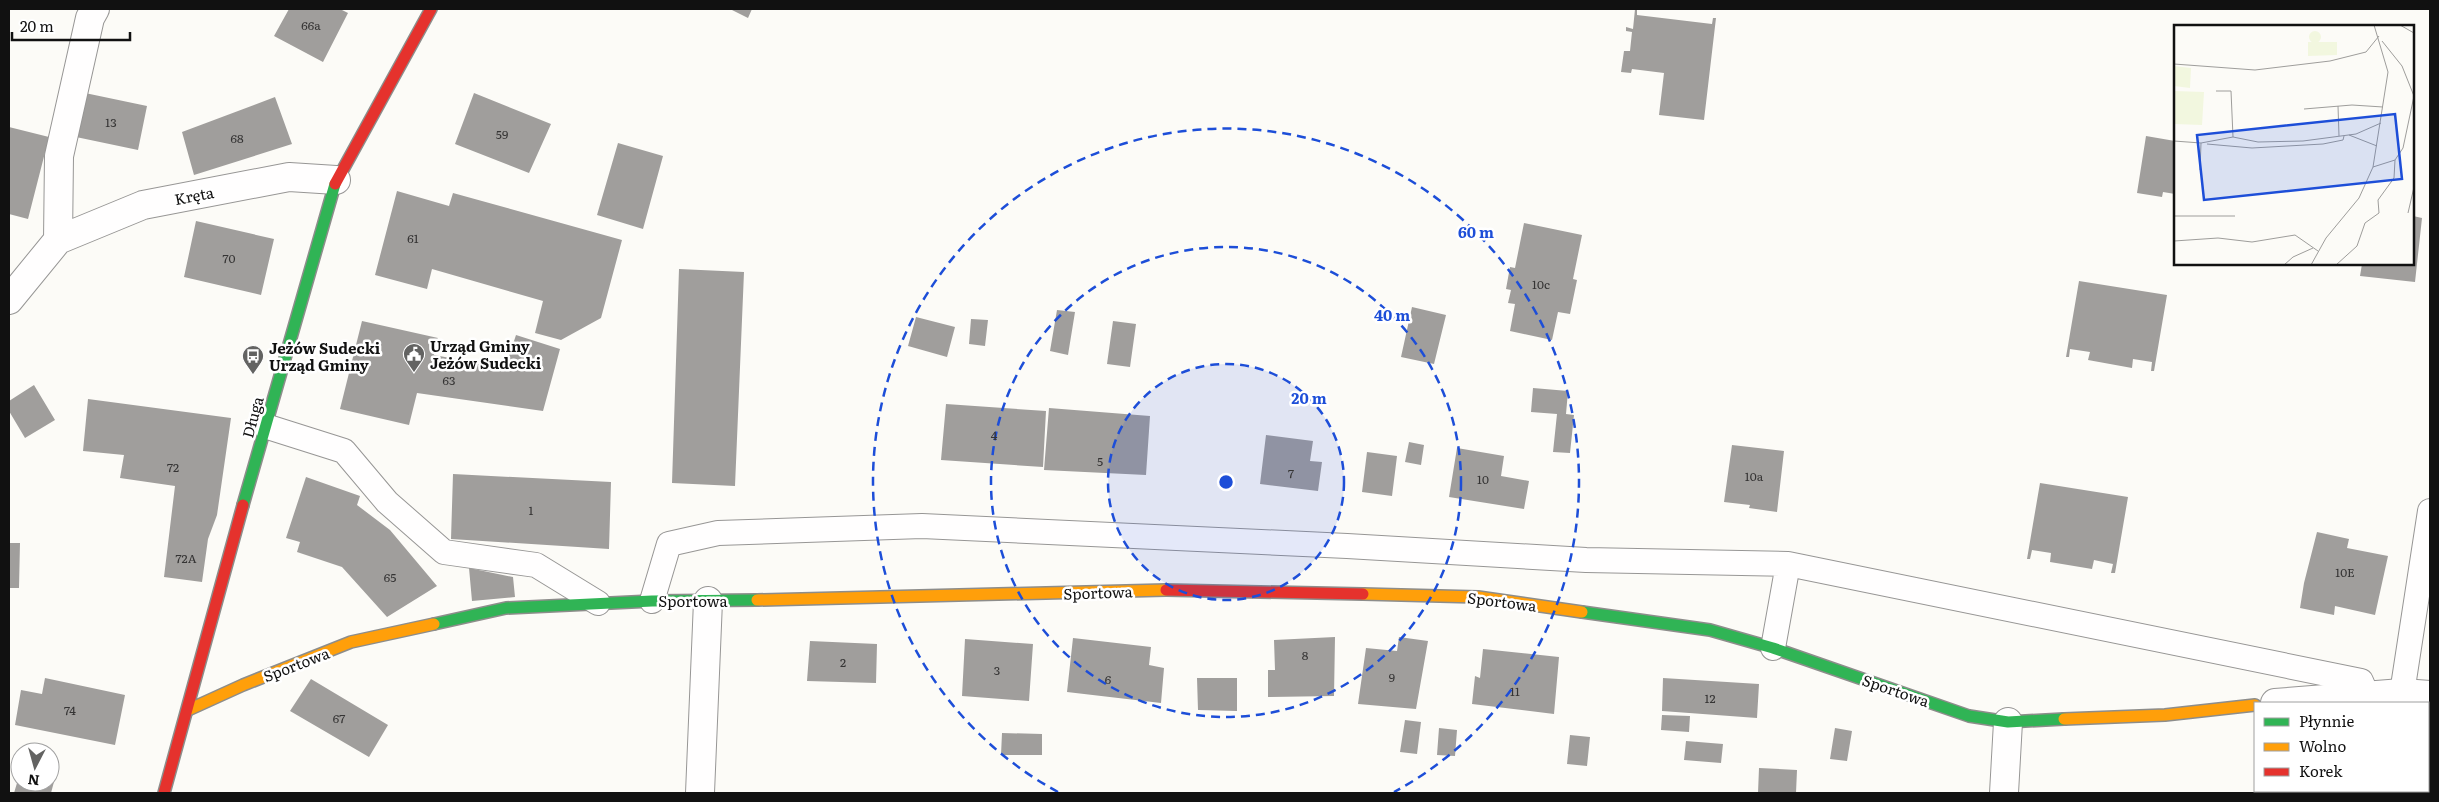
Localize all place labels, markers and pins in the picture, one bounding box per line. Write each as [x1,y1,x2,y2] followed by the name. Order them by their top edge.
[430,334,542,374] place label: Urząd Gminy Jeżów Sudecki
[269,336,381,376] place label: Jeżów Sudecki Urząd Gminy
[402,342,426,373] public building icon: Urząd Gminy Jeżów Sudecki
[241,344,265,375] bus stop icon: Jeżów Sudecki Urząd Gminy
[1217,473,1235,491] centre of rings

